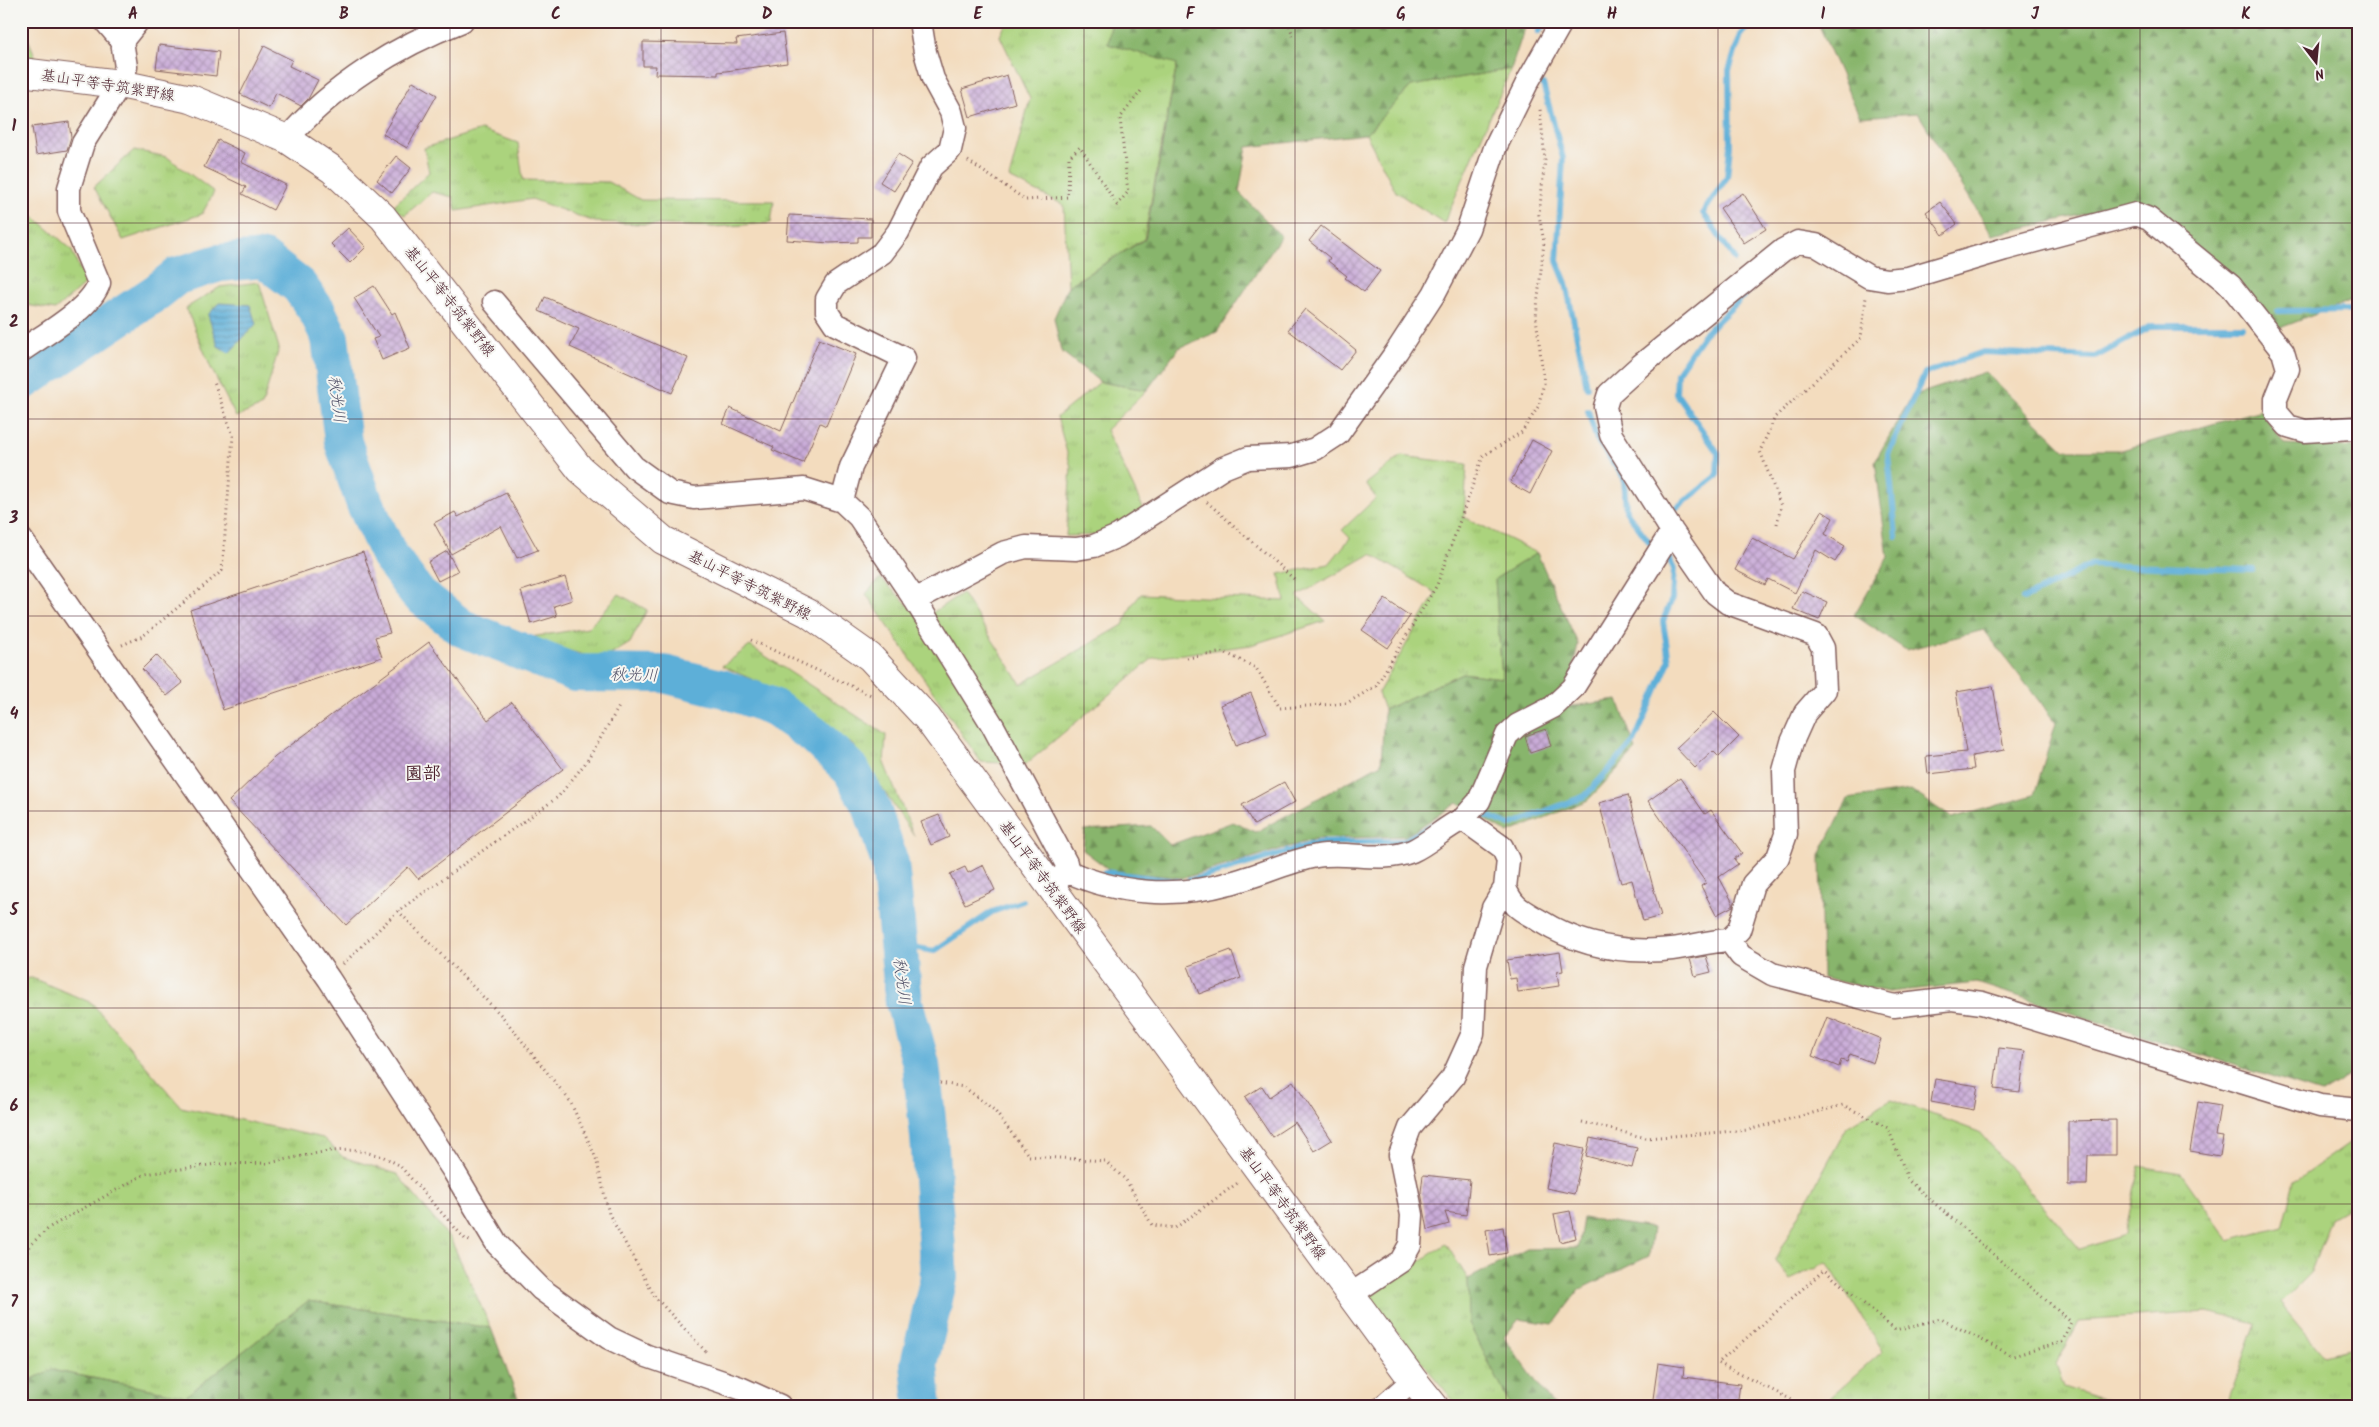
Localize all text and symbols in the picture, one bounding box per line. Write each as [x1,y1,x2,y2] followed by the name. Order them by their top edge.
[128,2,138,27] text: A
[339,2,349,27] text: B
[551,2,561,27] text: C
[762,2,773,27] text: D
[974,2,984,27] text: E
[1186,2,1196,27] text: F
[1396,2,1406,27] text: G
[1607,2,1617,27] text: H
[1821,2,1826,27] text: I
[2031,2,2040,27] text: J
[2241,2,2251,27] text: K
[2292,38,2342,88] north arrow
[2312,62,2327,85] text: N
[39,64,176,108] street label: 基山平等寺筑紫野線
[12,114,17,139] text: 1
[398,241,500,362] street label: 基山平等寺筑紫野線
[9,310,19,335] text: 2
[321,374,352,425] water label: 秋光川
[9,506,19,531] text: 3
[684,545,815,627] street label: 基山平等寺筑紫野線
[610,663,658,688] water label: 秋光川
[10,702,19,727] text: 4
[405,760,441,789] district label: 園部
[993,816,1092,939] street label: 基山平等寺筑紫野線
[9,898,20,923] text: 5
[886,956,917,1007] water label: 秋光川
[10,1094,19,1119] text: 6
[1233,1142,1332,1265] street label: 基山平等寺筑紫野線
[10,1290,18,1315] text: 7

